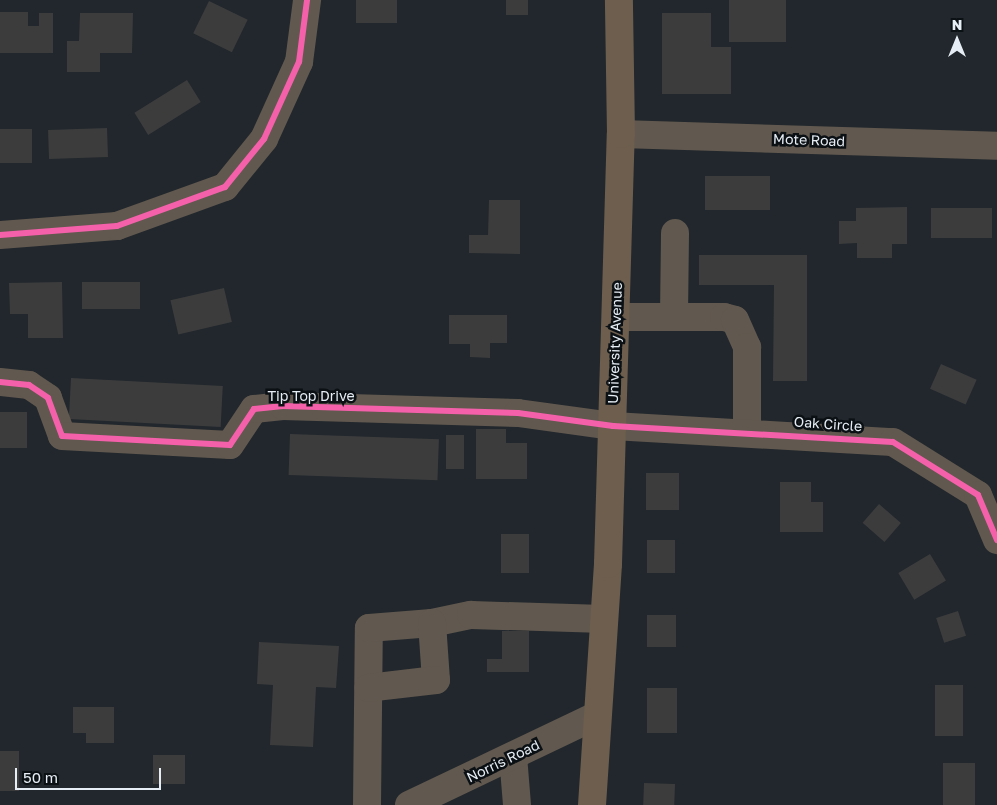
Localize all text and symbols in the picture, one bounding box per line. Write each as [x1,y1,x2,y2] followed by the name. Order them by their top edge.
[932,15,982,65] north arrow
[952,16,962,33] text: N
[773,130,845,150] street label: Mote Road
[604,282,626,404] street label: University Avenue
[267,388,355,404] street label: Tip Top Drive
[793,413,863,435] street label: Oak Circle
[464,736,542,786] street label: Norris Road
[18,758,164,790] scale bar
[23,768,58,786] text: 50 m

